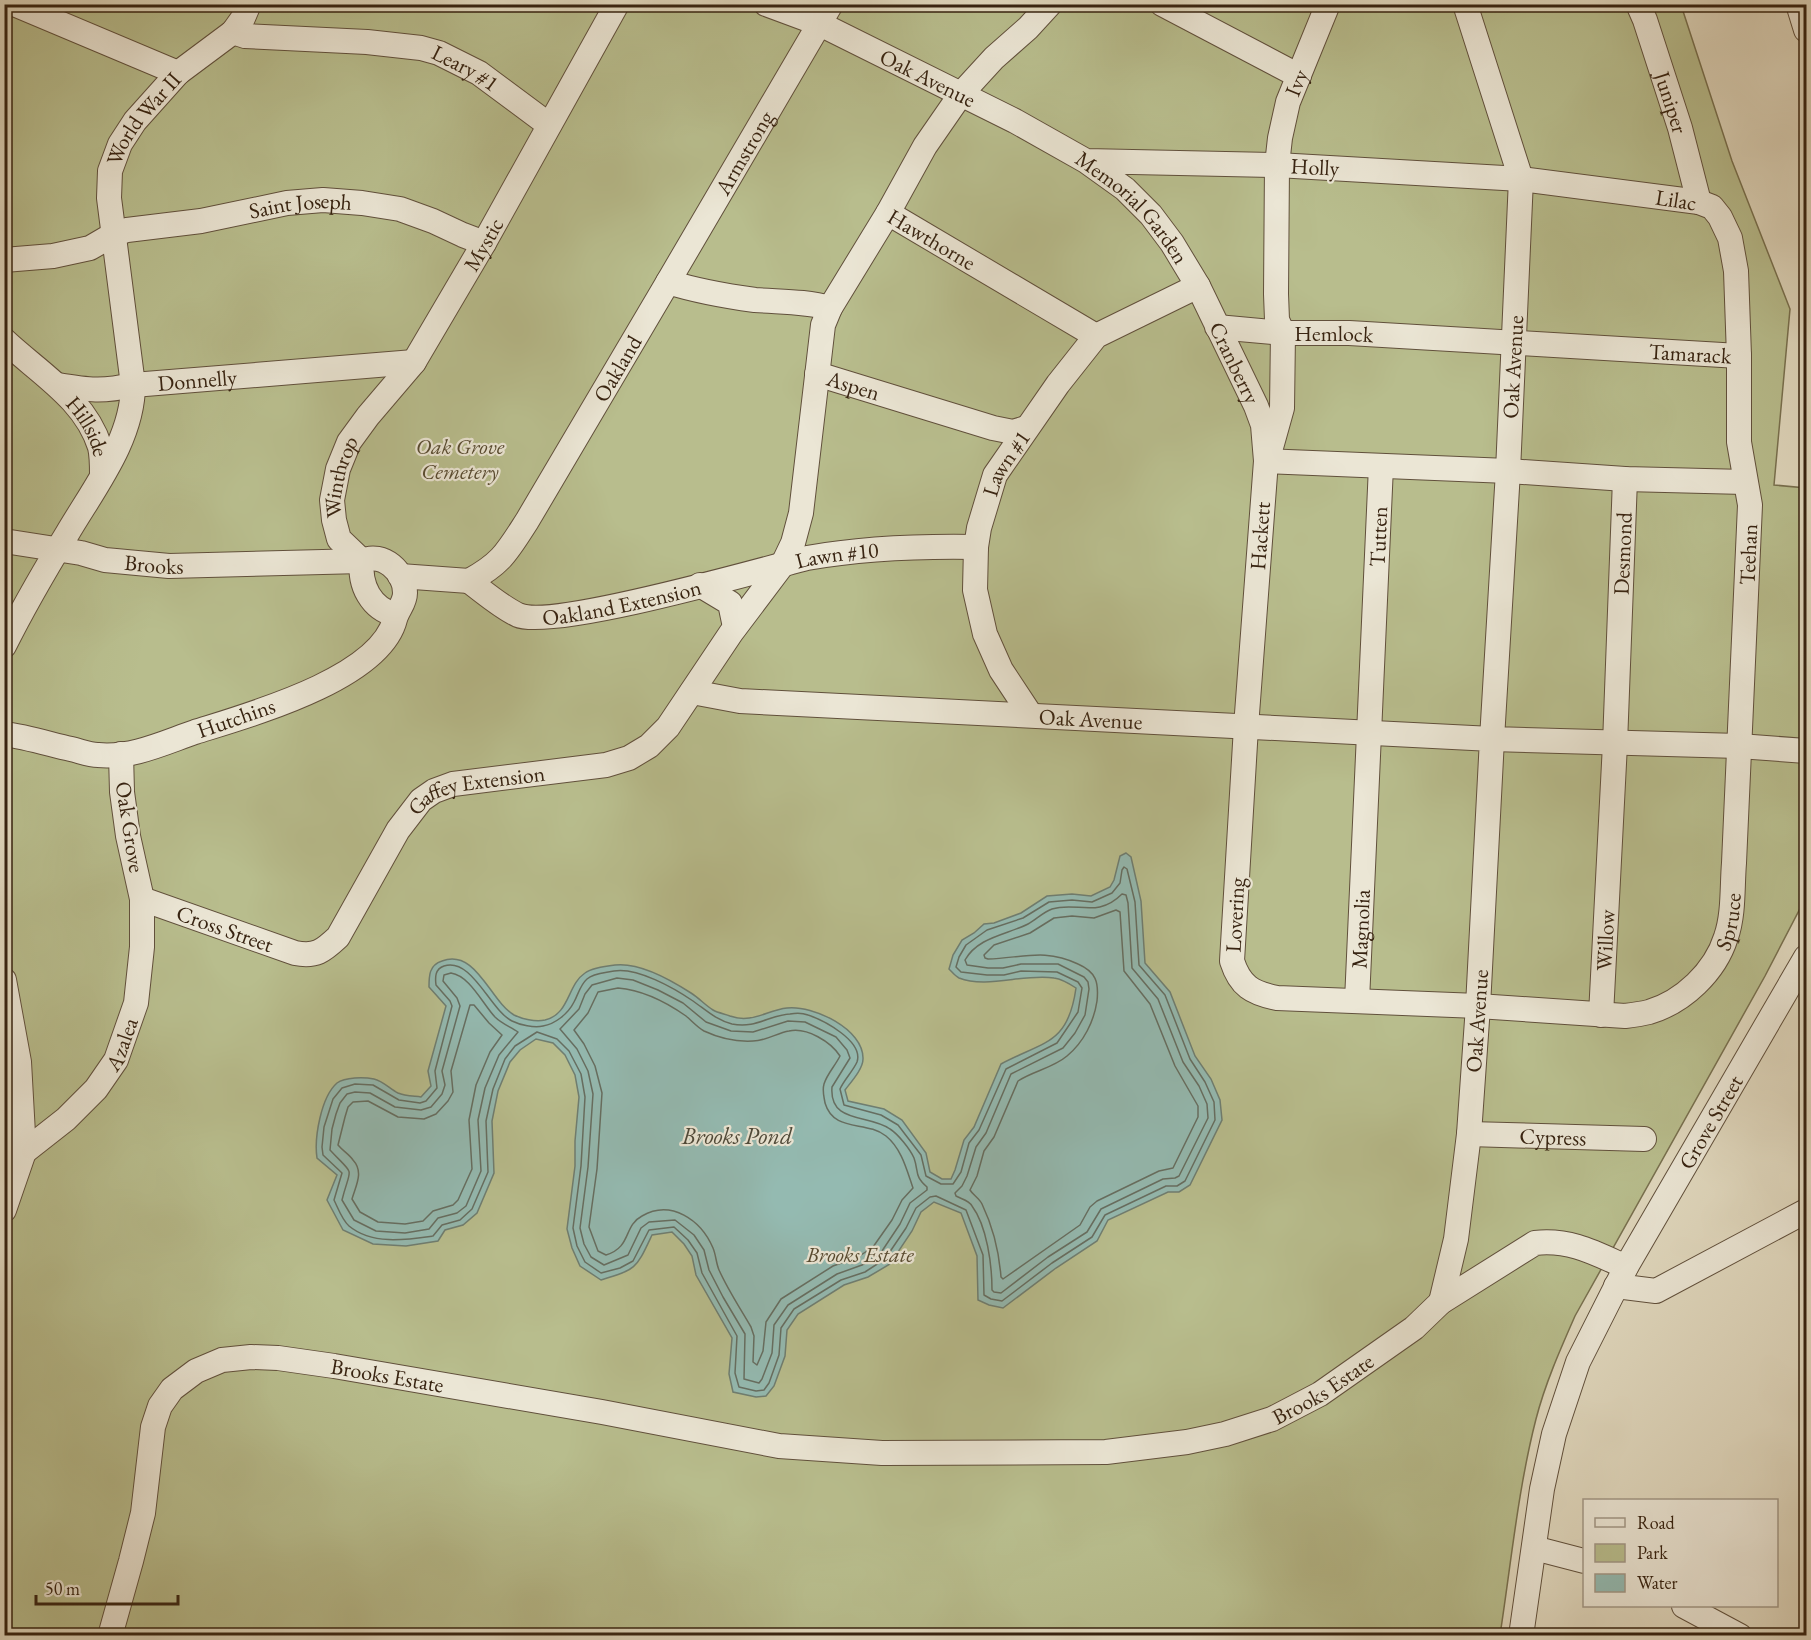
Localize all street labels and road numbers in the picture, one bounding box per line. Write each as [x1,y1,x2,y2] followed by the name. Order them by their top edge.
[427,37,505,98] street label: Leary #1
[875,42,981,114] street label: Oak Avenue
[1277,64,1315,100] street label: Ivy
[99,65,187,169] street label: World War II
[1647,66,1695,137] street label: Juniper
[707,105,780,201] street label: Armstrong
[1070,144,1196,269] street label: Memorial Garden
[1290,151,1340,183] street label: Holly
[1653,182,1699,218] street label: Lilac
[246,185,353,225] street label: Saint Joseph
[882,202,982,277] street label: Hawthorne
[456,212,510,276] street label: Mystic
[1496,314,1530,419] street label: Oak Avenue
[1203,317,1267,409] street label: Cranberry
[1294,319,1375,349] street label: Hemlock
[586,329,648,407] street label: Oakland
[1648,336,1733,370] street label: Tamarack
[156,362,238,397] street label: Donnelly
[822,363,884,407] street label: Aspen
[60,389,116,459] street label: Hillside
[975,424,1036,500] street label: Lawn #1
[317,429,364,519] street label: Winthrop
[1243,501,1277,571] street label: Hackett
[1362,505,1394,567] street label: Tutten
[1606,511,1638,596] street label: Desmond
[1732,523,1764,585] street label: Teehan
[792,535,880,575] street label: Lawn #10
[123,547,184,581] street label: Brooks
[541,572,704,632] street label: Oakland Extension
[193,691,279,745] street label: Hutchins
[1038,702,1144,736] street label: Oak Avenue
[400,758,547,821] street label: Gaffey Extension
[108,779,152,875] street label: Oak Grove
[1219,876,1251,953] street label: Lovering
[1344,889,1377,969] street label: Magnolia
[1708,892,1747,955] street label: Spruce
[173,898,277,959] street label: Cross Street
[1589,908,1621,971] street label: Willow
[1459,968,1495,1074] street label: Oak Avenue
[98,1013,144,1078] street label: Azalea
[1672,1069,1749,1174] street label: Grove Street
[1519,1121,1587,1152] street label: Cypress
[1267,1346,1379,1431] street label: Brooks Estate
[329,1351,447,1399] street label: Brooks Estate

